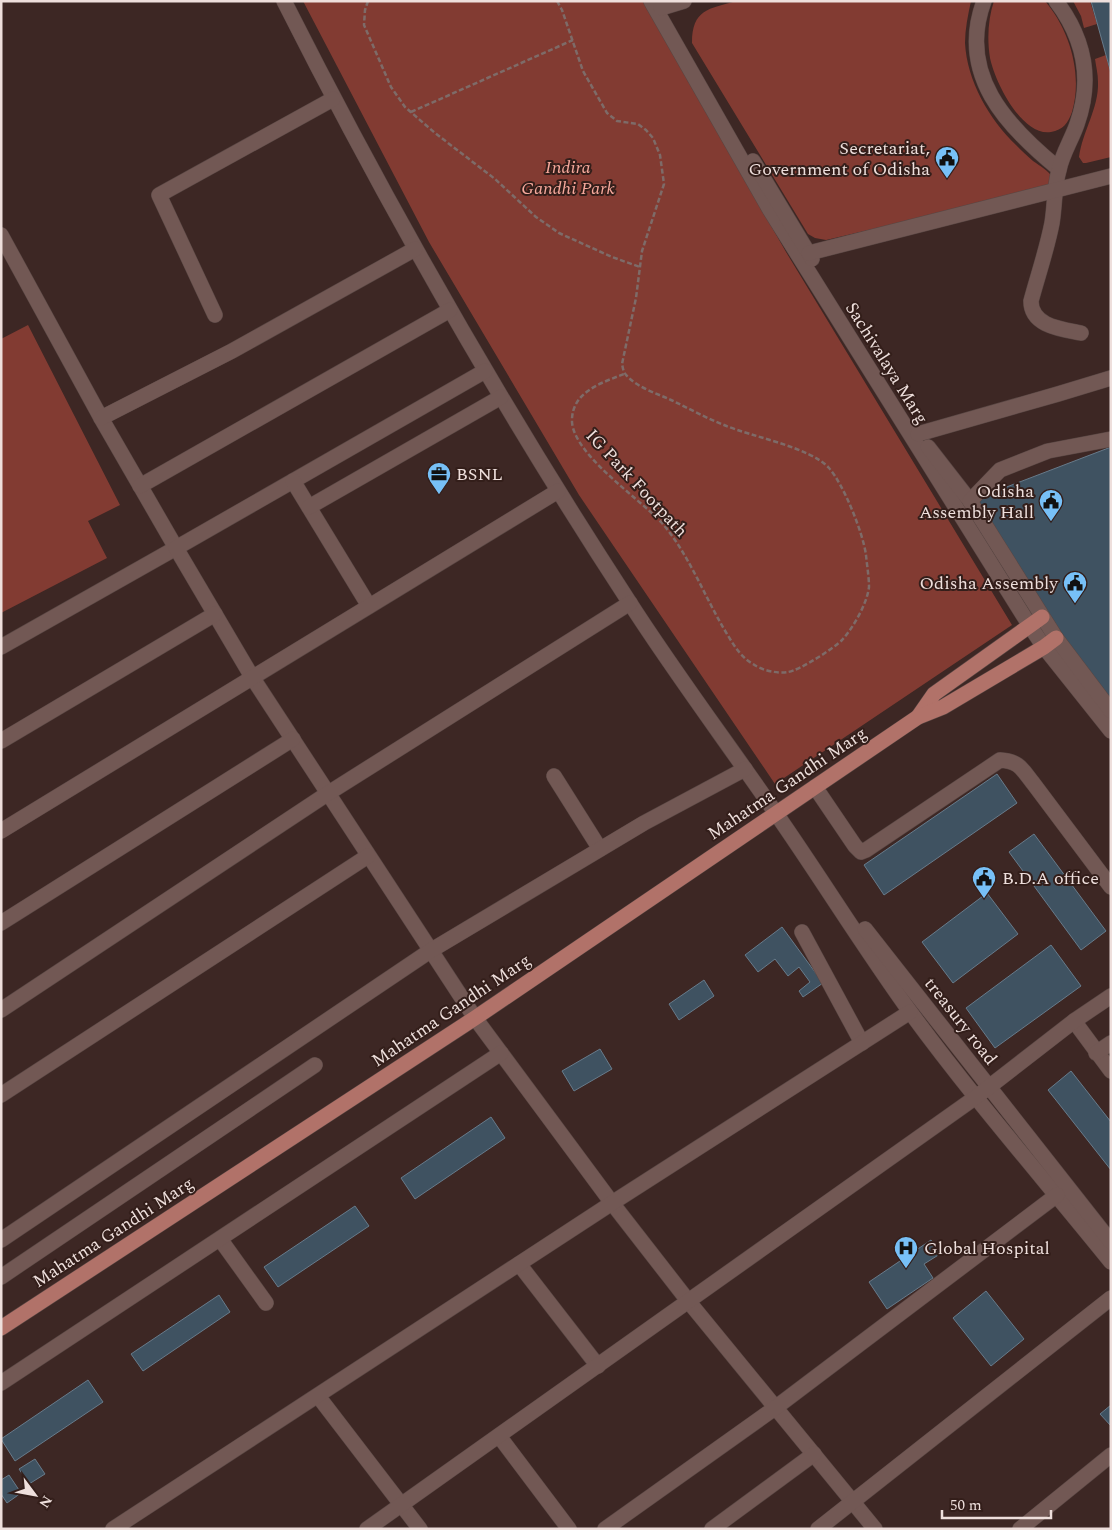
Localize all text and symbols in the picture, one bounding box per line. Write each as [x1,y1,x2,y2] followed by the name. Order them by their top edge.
[748,135,930,183] place label: Secretariat, Government of Odisha
[934,145,960,179] public building icon: Secretariat, Government of Odisha
[521,154,615,202] park label: Indira Gandhi Park
[838,297,935,430] street label: Sachivalaya Marg
[579,423,694,544] street label: IG Park Footpath
[426,461,452,495] office icon: BSNL
[456,461,503,488] place label: BSNL
[919,478,1034,526] place label: Odisha Assembly Hall
[1038,488,1064,522] public building icon: Odisha Assembly Hall
[920,570,1059,597] place label: Odisha Assembly
[1062,570,1088,604] public building icon: Odisha Assembly
[702,720,872,847] street label: Mahatma Gandhi Marg
[971,865,997,899] public building icon: B.D.A office
[1002,865,1099,892] place label: B.D.A office
[366,947,536,1074] street label: Mahatma Gandhi Marg
[918,972,1004,1071] street label: treasury road
[27,1170,199,1295] street label: Mahatma Gandhi Marg
[893,1235,919,1269] hospital icon: Global Hospital
[924,1235,1050,1262] place label: Global Hospital
[10,1470,60,1520] north arrow
[942,1488,1051,1520] scale bar
[34,1491,58,1512] text: N
[950,1494,982,1517] text: 50 m

